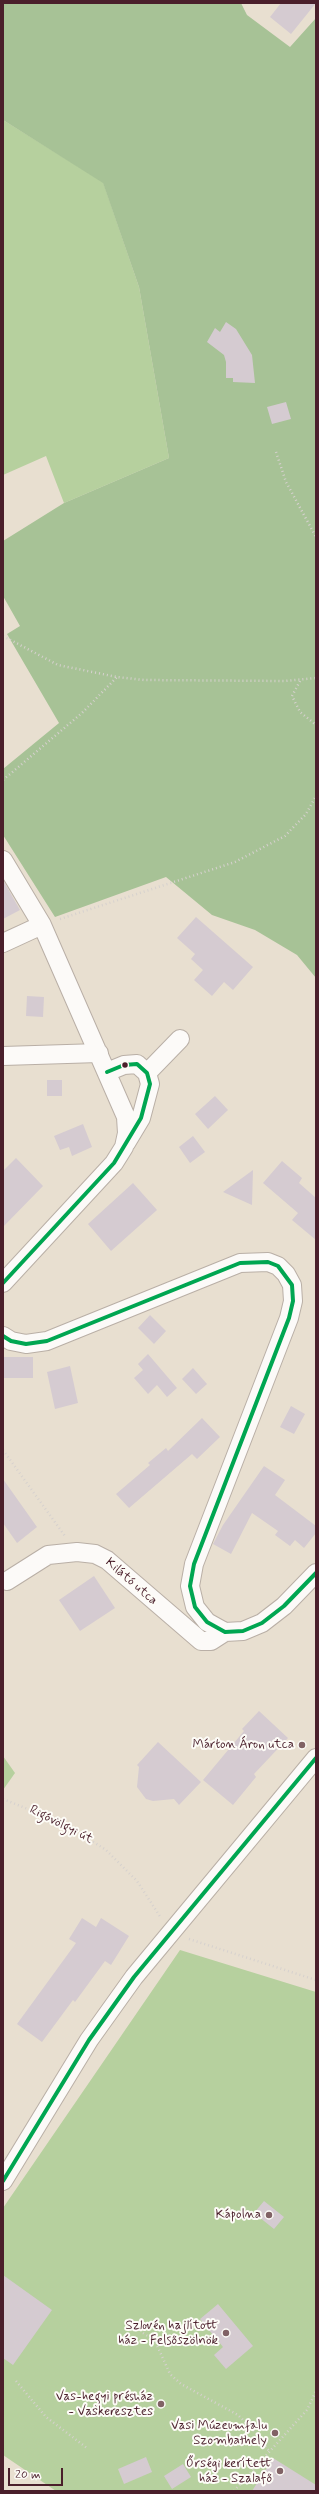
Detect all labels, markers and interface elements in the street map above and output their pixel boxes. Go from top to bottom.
unlabelled marker [120,1060,130,1070]
street label: Kilátó utca [102,1555,160,1609]
place label: Márton Áron utca [192,1737,294,1753]
marker: Márton Áron utca [297,1740,307,1750]
street label: Rigóvölgyi út [27,1802,95,1848]
place label: Kápolna [216,2207,261,2223]
marker: Kápolna [264,2210,274,2220]
place label: Szlovén hajlított ház - Felsőszölnök [118,2318,218,2349]
marker: Szlovén hajlított ház - Felsőszölnök [221,2328,231,2338]
place label: Vas-hegyi présház - Vaskeresztes [56,2389,153,2420]
marker: Vas-hegyi présház - Vaskeresztes [156,2399,166,2409]
place label: Vasi Múzeumfalu Szombathely [171,2418,267,2449]
marker: Vasi Múzeumfalu Szombathely [270,2428,280,2438]
place label: Őrségi kerített ház - Szalafő [186,2456,272,2487]
scale bar [10,2460,65,2486]
marker: Őrségi kerített ház - Szalafő [275,2466,285,2476]
text: 20 m [15,2467,41,2483]

